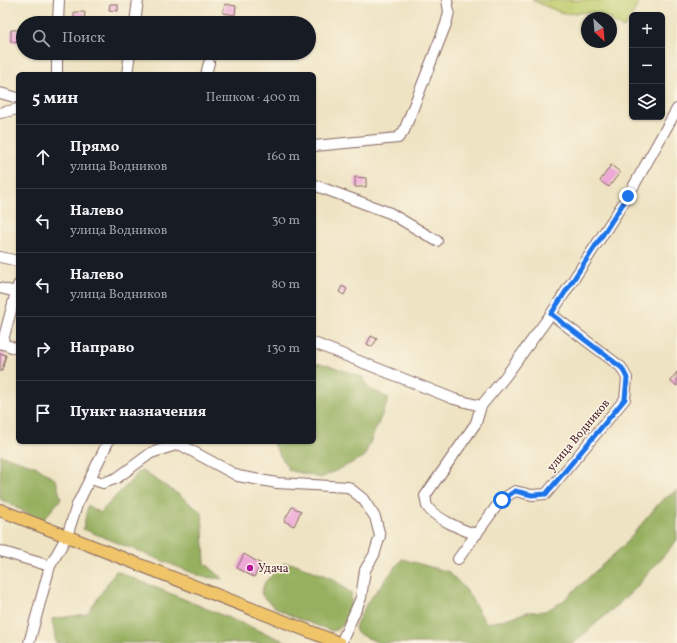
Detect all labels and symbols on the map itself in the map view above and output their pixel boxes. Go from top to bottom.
north arrow [581,12,617,48]
route end [619,187,637,205]
street label: улица Водников [544,396,614,475]
route start [493,491,511,509]
place label: Удача [258,561,289,577]
marker: Удача [245,563,255,573]

